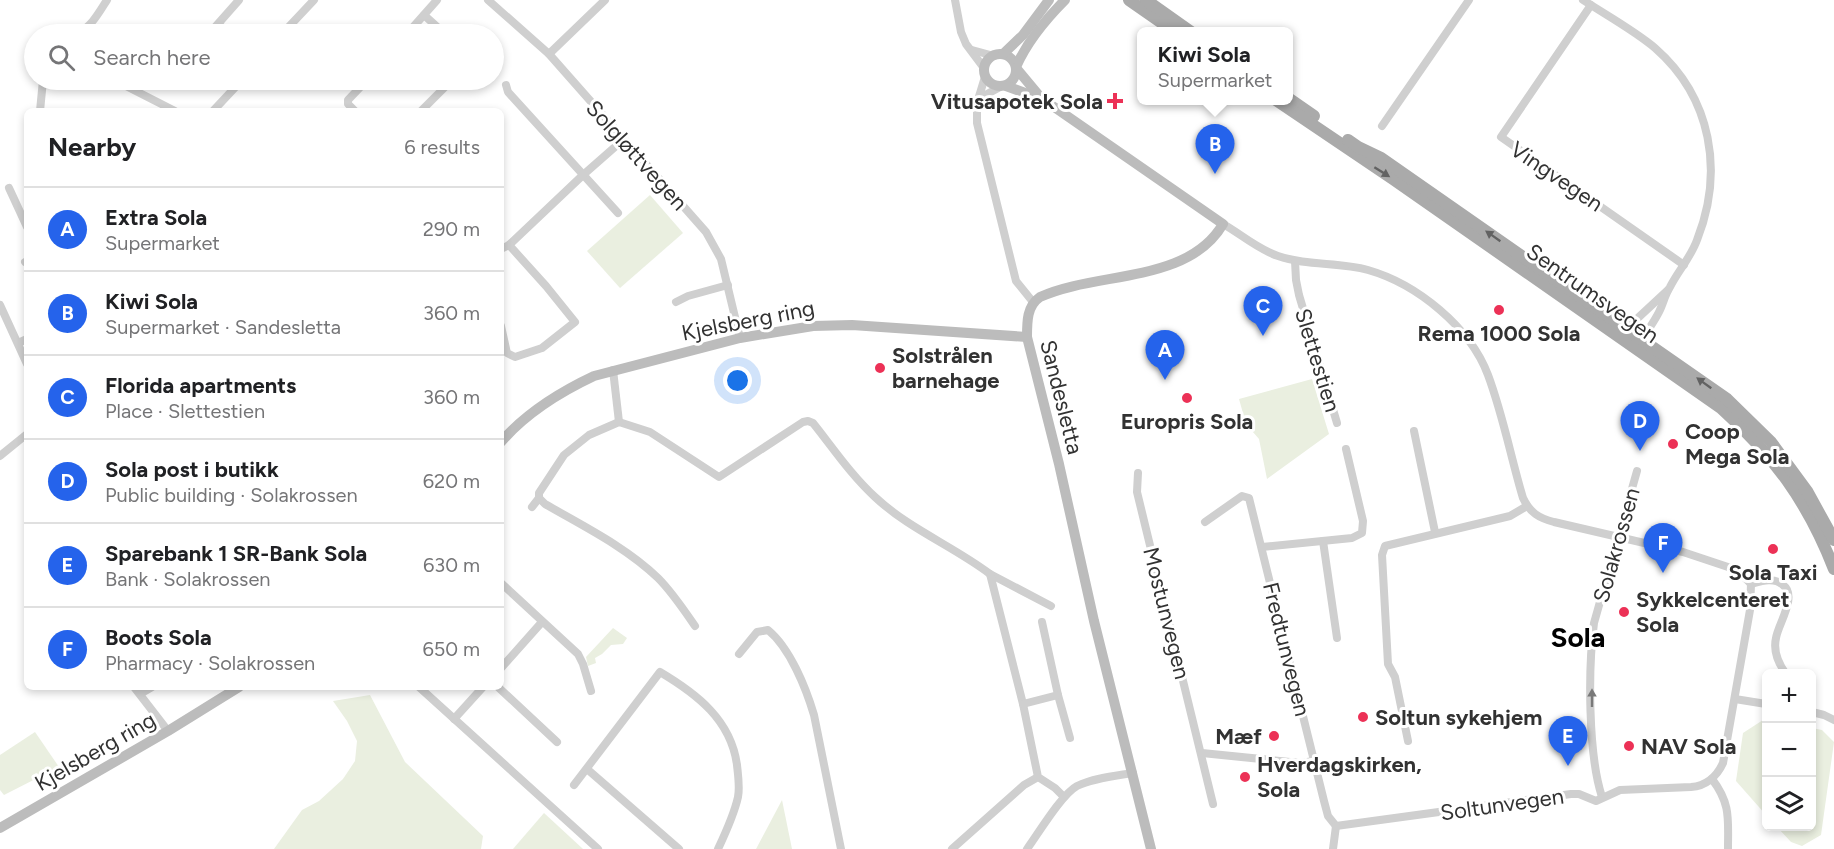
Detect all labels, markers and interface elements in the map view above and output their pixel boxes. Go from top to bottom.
search box [24,24,504,90]
popup [1137,27,1293,105]
icon: search [45,41,78,74]
text: Kiwi Sola [1158,41,1251,68]
text: Search here [93,44,211,71]
text: Supermarket [1158,68,1272,92]
place label: Vitusapotek Sola [931,88,1103,115]
marker: Vitusapotek Sola [1108,94,1122,108]
street label: Solgløttvegen [580,95,693,216]
pin: B [1196,124,1234,174]
text: Nearby [48,131,136,163]
text: 6 results [404,135,480,159]
street label: Vingvegen [1505,136,1608,217]
one-way arrow [1374,166,1390,177]
text: Extra Sola [105,204,207,231]
text: A [60,217,75,241]
text: 290 m [423,217,480,241]
one-way arrow [1485,230,1501,242]
text: Supermarket [105,231,220,255]
street label: Sentrumsvegen [1521,238,1664,349]
pin: C [1244,286,1282,336]
text: Kiwi Sola [105,288,198,315]
street label: Kjelsberg ring [679,294,817,347]
text: B [61,301,74,325]
text: 360 m [423,301,480,325]
marker: Rema 1000 Sola [1492,303,1506,317]
street label: Slettestien [1289,305,1346,415]
text: Supermarket · Sandesletta [105,315,341,339]
place label: Rema 1000 Sola [1417,320,1581,347]
pin: A [1146,330,1184,380]
street label: Sandesletta [1034,337,1089,457]
place label: Solstrålen barnehage [892,342,1000,394]
marker: Solstrålen barnehage [873,361,887,375]
your location [723,366,752,395]
text: Florida apartments [105,372,296,399]
one-way arrow [1697,377,1713,389]
text: C [60,385,75,409]
text: 360 m [423,385,480,409]
marker: Europris Sola [1180,391,1194,405]
text: Place · Slettestien [105,399,265,423]
pin: D [1620,402,1660,451]
place label: Europris Sola [1121,408,1253,435]
place label: Coop Mega Sola [1685,418,1790,470]
marker: Coop Mega Sola [1666,437,1680,451]
text: Sola post i butikk [105,456,279,483]
text: D [61,469,75,493]
text: 620 m [423,469,480,493]
text: Public building · Solakrossen [105,483,358,507]
street label: Solakrossen [1587,485,1646,606]
pin: F [1644,524,1682,573]
text: Sparebank 1 SR-Bank Sola [105,540,367,567]
marker: Sola Taxi [1766,542,1780,556]
street label: Mostunvegen [1137,544,1196,682]
text: E [62,553,73,577]
text: 630 m [423,553,480,577]
place label: Sola Taxi [1728,559,1818,586]
text: Bank · Solakrossen [105,567,271,591]
street label: Fredtunvegen [1257,579,1316,719]
place label: Sykkelcenteret Sola [1636,586,1790,638]
marker: Sykkelcenteret Sola [1617,605,1631,619]
district label: Sola [1550,620,1606,654]
text: Boots Sola [105,624,212,651]
text: F [62,637,73,661]
text: 650 m [422,637,480,661]
text: Pharmacy · Solakrossen [105,651,315,675]
map controls [1762,669,1816,831]
button: + [1762,669,1816,723]
one-way arrow [1587,688,1597,707]
place label: Soltun sykehjem [1375,704,1542,731]
street label: Kjelsberg ring [30,706,160,797]
marker: Soltun sykehjem [1356,710,1370,724]
pin: E [1548,716,1588,766]
place label: Mæf [1215,723,1262,750]
button: − [1762,723,1816,777]
marker: Mæf [1267,729,1281,743]
place label: NAV Sola [1641,733,1736,760]
marker: NAV Sola [1622,739,1636,753]
place label: Hverdagskirken, Sola [1257,751,1422,803]
marker: Hverdagskirken, Sola [1238,770,1252,784]
button: layers [1762,777,1816,831]
street label: Soltunvegen [1439,782,1565,827]

